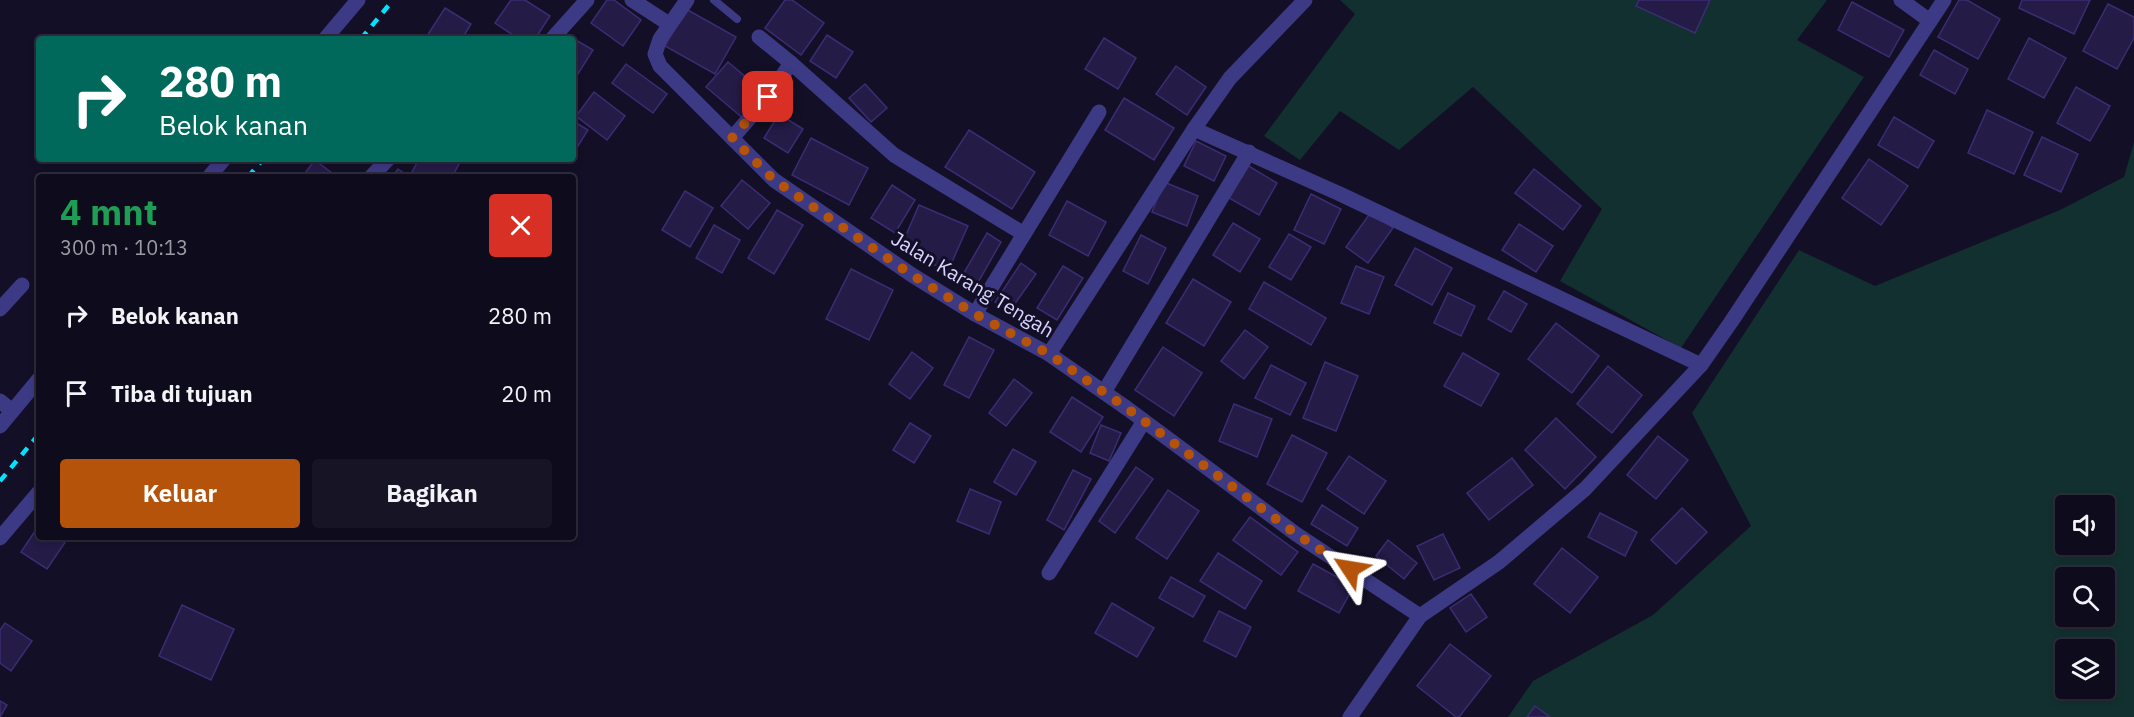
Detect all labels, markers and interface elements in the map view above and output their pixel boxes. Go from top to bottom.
text: 280 m [159,54,282,109]
icon: right [60,60,138,138]
pin [742,71,793,122]
icon: arrive [751,80,784,113]
text: Belok kanan [159,107,308,142]
text: 4 mnt [60,188,158,235]
button: close [489,194,552,257]
street label: Jalan Karang Tengah [886,225,1060,343]
text: 300 m · 10:13 [60,234,188,261]
icon: right [60,299,93,332]
text: Belok kanan [111,301,239,330]
text: 280 m [488,301,552,330]
icon: arrive [60,377,93,410]
text: Tiba di tujuan [111,379,253,408]
text: 20 m [501,379,552,408]
button: Keluar [60,459,300,528]
button: Bagikan [312,459,552,528]
map controls [2055,495,2115,699]
button: sound [2055,495,2115,555]
position arrow [1318,537,1382,601]
button: search [2055,567,2115,627]
button: layers [2055,639,2115,699]

